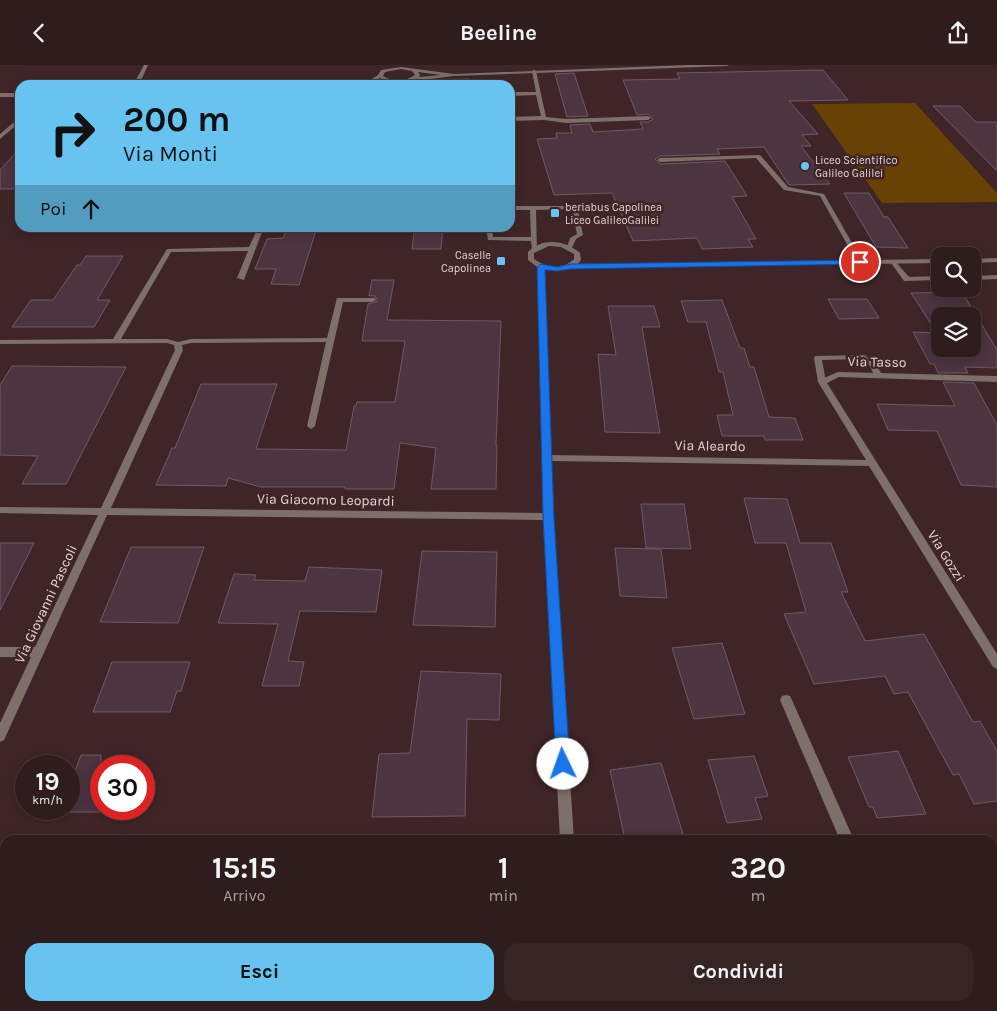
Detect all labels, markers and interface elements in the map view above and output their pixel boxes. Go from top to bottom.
icon: back [25,19,53,47]
icon: share [944,19,972,47]
text: Beeline [460,20,537,46]
text: 200 m [123,99,231,140]
icon: right [40,100,105,165]
text: Via Monti [123,141,218,167]
place label: Liceo Scientifico Galileo Galilei [815,154,897,180]
marker: Liceo Scientifico Galileo Galilei [799,160,811,172]
icon: ahead [77,195,105,223]
text: Poi [40,198,67,220]
place label: beriabus Capolinea Liceo GalileoGalilei [565,201,662,227]
marker: beriabus Capolinea Liceo GalileoGalilei [549,207,561,219]
pin [839,241,881,283]
map controls [931,247,981,357]
button: search [931,247,981,297]
icon: arrive [846,248,874,276]
place label: Caselle Capolinea [441,249,491,275]
marker: Caselle Capolinea [495,255,507,267]
button: layers [931,307,981,357]
street label: Via Tasso [847,353,907,371]
street label: Via Aleardo [674,437,746,455]
street label: Via Giacomo Leopardi [257,490,395,510]
street label: Via Gozzi [924,527,968,585]
street label: Via Giovanni Pascoli [11,542,81,666]
position arrow [536,737,588,789]
speed limit sign: 30 [90,755,155,820]
text: 19 [35,767,60,796]
text: km/h [32,793,63,807]
text: 15:15 [212,850,277,886]
text: 1 [498,850,509,886]
text: 320 [730,850,786,886]
text: Arrivo [223,886,265,905]
text: min [489,886,518,905]
text: m [751,886,765,905]
button: Esci [25,943,494,1001]
button: Condividi [504,943,973,1001]

